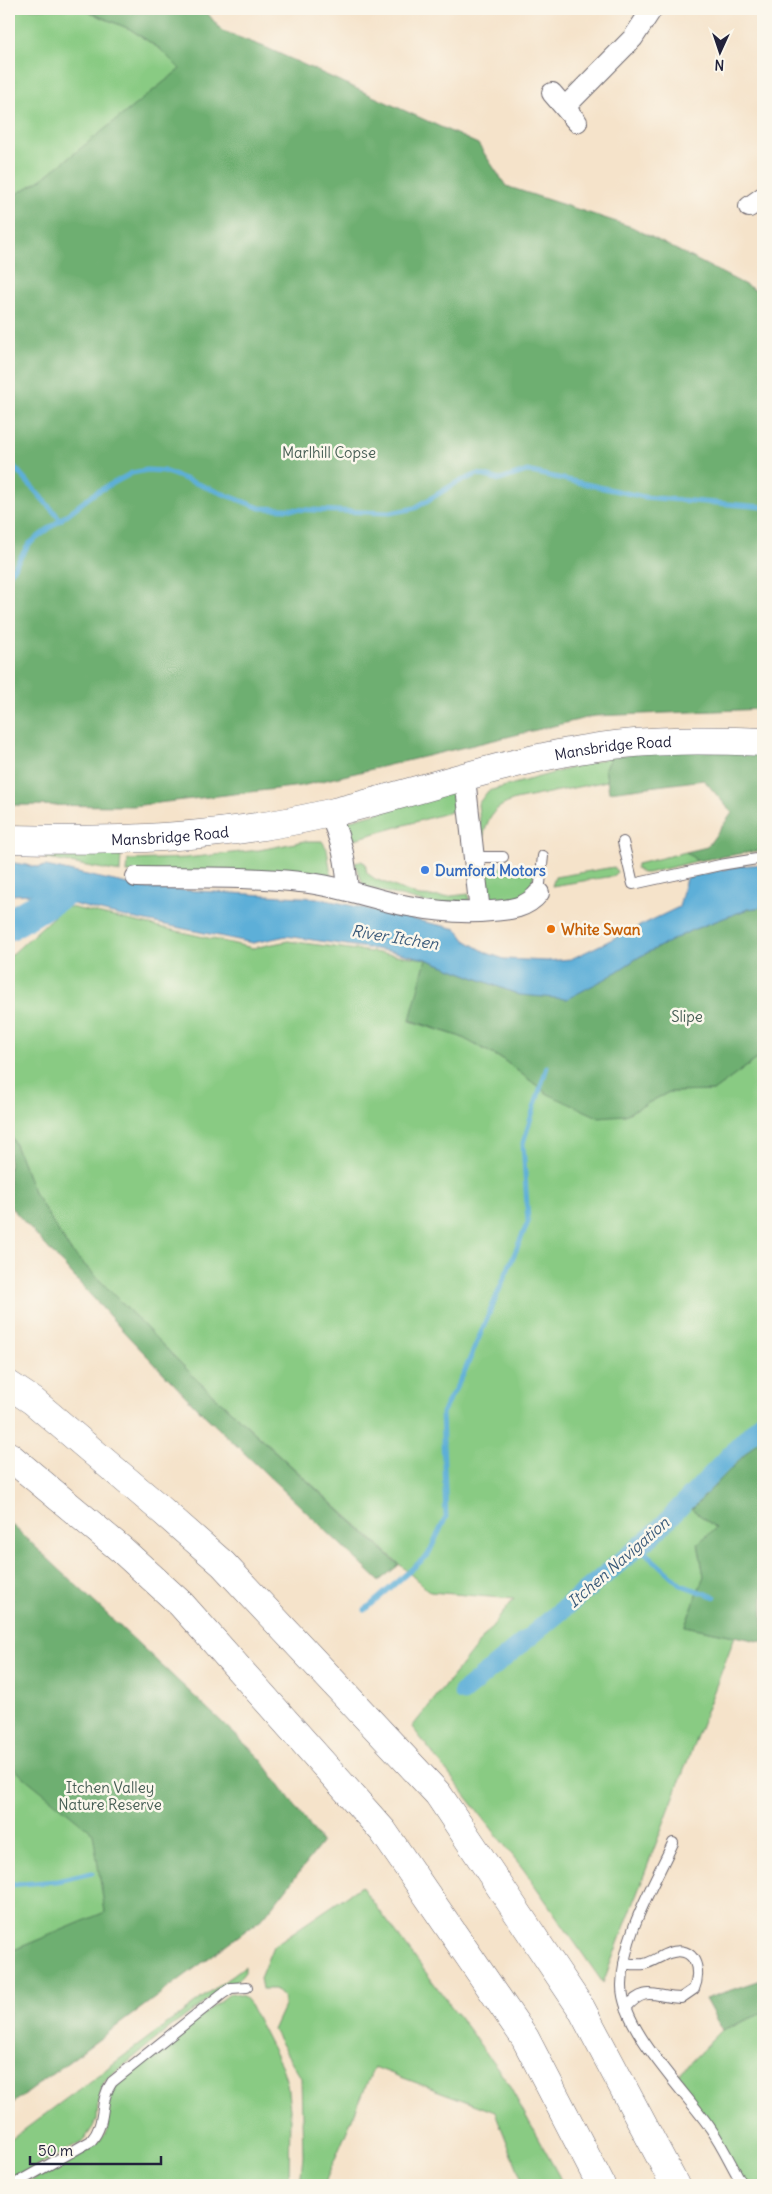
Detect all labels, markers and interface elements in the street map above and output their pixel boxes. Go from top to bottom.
north arrow [694,28,744,78]
text: N [714,56,725,74]
park label: Marlhill Copse [282,443,376,462]
street label: Mansbridge Road [553,731,672,764]
street label: Mansbridge Road [111,821,230,849]
place label: Dumford Motors [435,861,546,880]
marker: Dumford Motors [419,864,431,876]
water label: River Itchen [350,920,441,954]
place label: White Swan [561,920,641,939]
marker: White Swan [545,923,557,935]
park label: Slipe [671,1007,703,1026]
water label: Itchen Navigation [563,1512,673,1611]
park label: Itchen Valley Nature Reserve [58,1778,162,1814]
scale bar [30,2134,161,2166]
text: 50 m [38,2141,73,2160]

